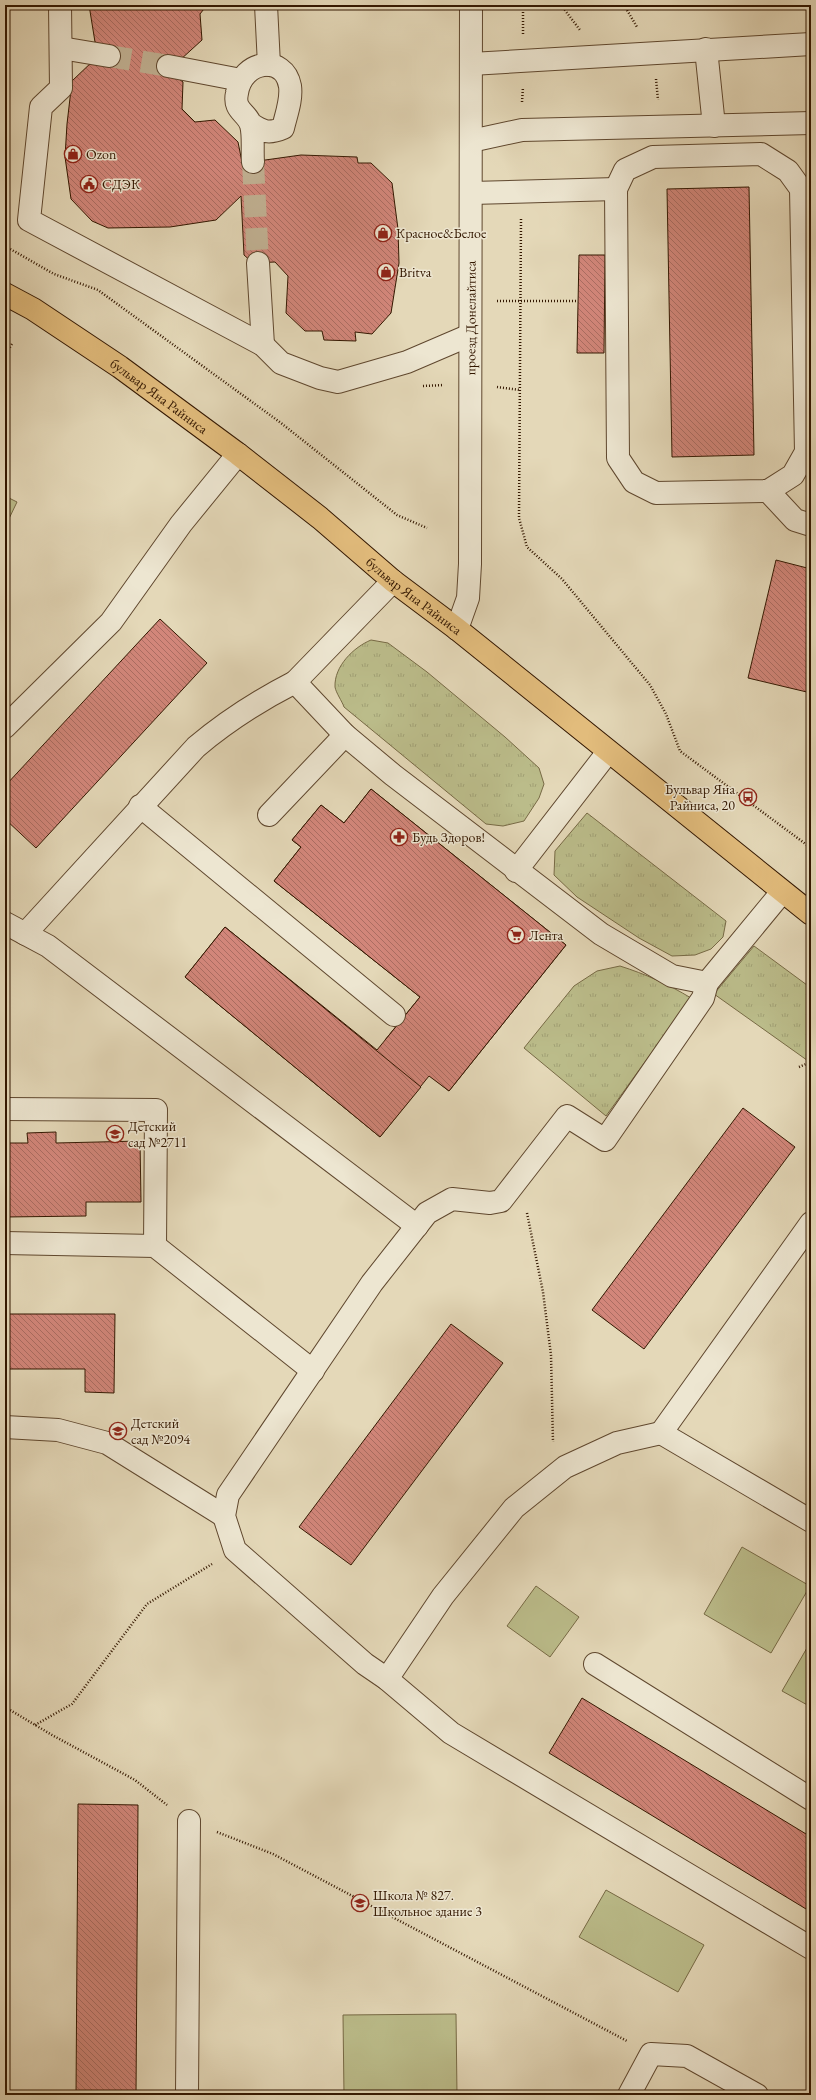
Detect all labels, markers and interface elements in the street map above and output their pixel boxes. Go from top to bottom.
shop icon: Ozon [63,144,83,164]
place label: Ozon [86,145,117,163]
public building icon: СДЭК [79,174,99,194]
place label: СДЭК [102,175,141,193]
shop icon: Красное&Белое [373,223,393,243]
place label: Красное&Белое [396,224,487,242]
street label: проезд Донелайтиса [461,260,480,375]
shop icon: Britva [376,262,396,282]
place label: Britva [399,263,432,281]
street label: бульвар Яна Райниса [107,354,212,438]
street label: бульвар Яна Райниса [362,553,466,639]
place label: Бульвар Яна Райниса, 20 [665,780,735,814]
bus stop icon: Бульвар Яна Райниса, 20 [738,787,758,807]
pharmacy icon: Будь Здоров! [389,827,409,847]
place label: Будь Здоров! [412,828,485,846]
supermarket icon: Лента [506,925,526,945]
place label: Лента [529,926,563,944]
place label: Детский сад №2711 [128,1117,187,1151]
school or university icon: Детский сад №2711 [105,1124,125,1144]
place label: Детский сад №2094 [131,1414,191,1448]
school or university icon: Детский сад №2094 [108,1421,128,1441]
place label: Школа № 827. Школьное здание 3 [373,1886,482,1920]
school or university icon: Школа № 827. Школьное здание 3 [350,1893,370,1913]

